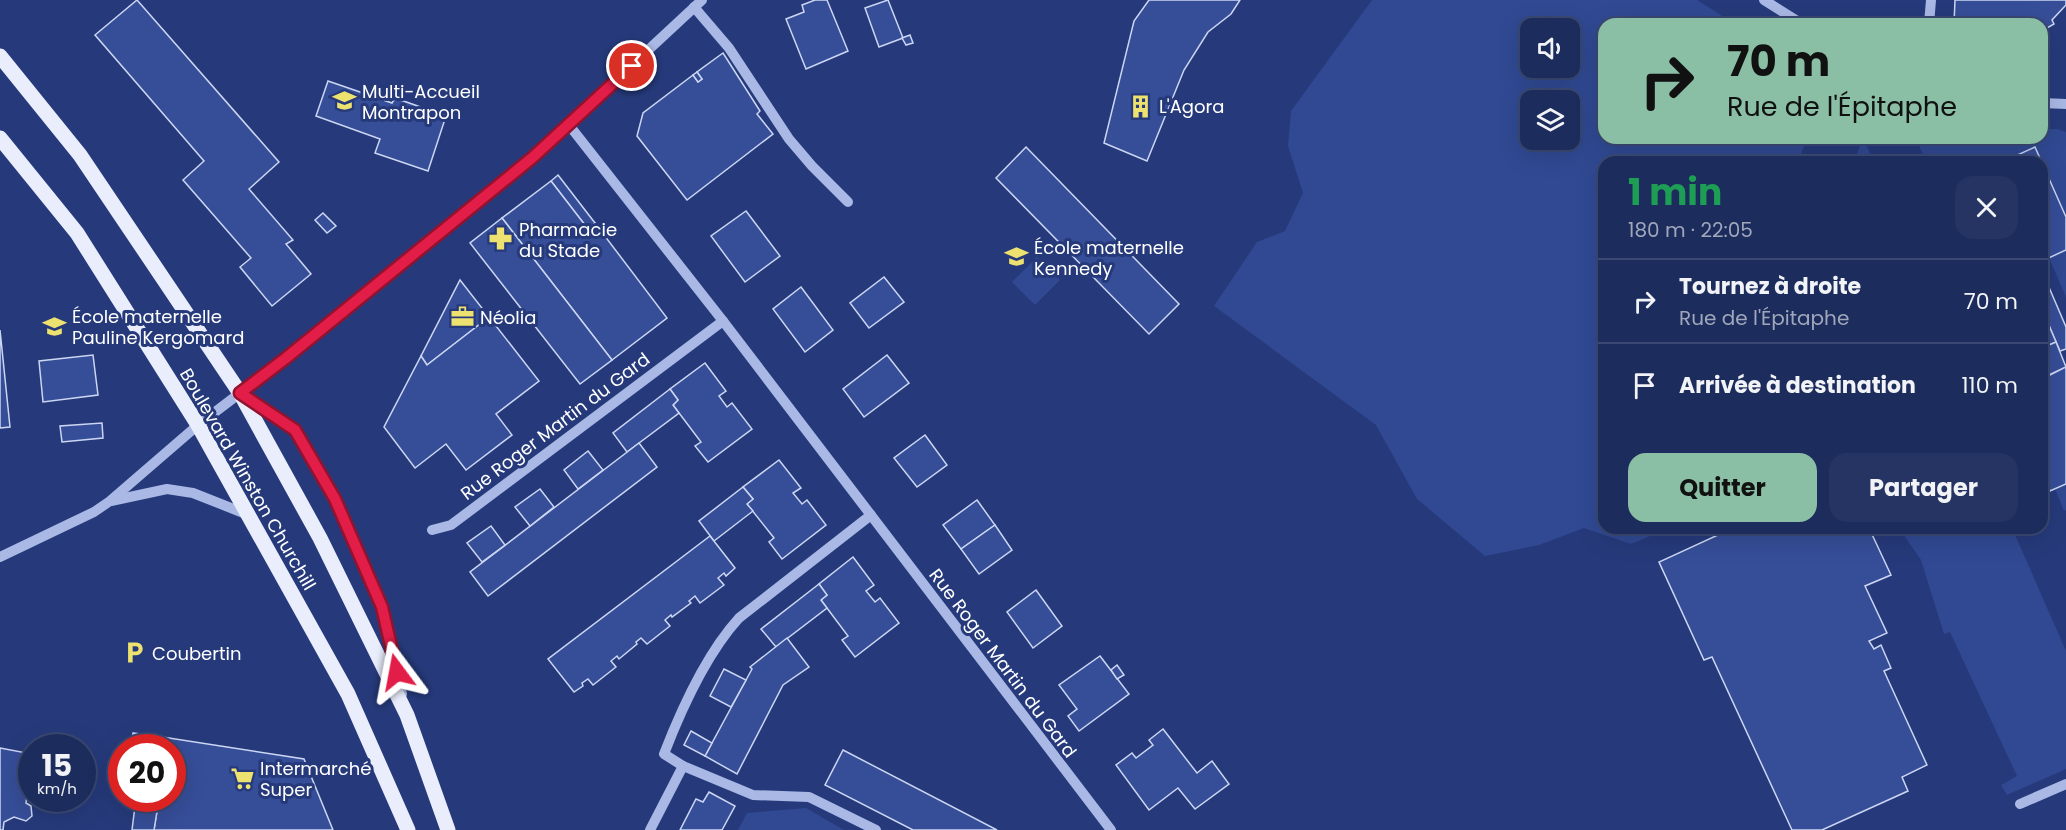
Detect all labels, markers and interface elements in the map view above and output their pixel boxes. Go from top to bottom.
map controls [1520,18,1580,150]
button: sound [1520,18,1580,78]
text: 70 m [1727,32,1830,91]
pin [606,40,657,91]
icon: right [1628,42,1706,120]
icon: arrive [615,49,648,82]
place label: Multi-Accueil Montrapon [362,79,480,125]
school or university icon: Multi-Accueil Montrapon [331,88,357,114]
text: Rue de l'Épitaphe [1727,88,1957,125]
button: layers [1520,90,1580,150]
building icon: L'Agora [1128,93,1154,119]
place label: L'Agora [1159,94,1224,119]
text: 1 min [1628,167,1722,218]
button: close [1955,176,2018,239]
text: 180 m · 22:05 [1628,216,1753,244]
place label: Pharmacie du Stade [519,217,617,263]
pharmacy icon: Pharmacie du Stade [488,226,514,252]
place label: École maternelle Kennedy [1034,235,1184,281]
school or university icon: École maternelle Kennedy [1003,244,1029,270]
text: Tournez à droite [1679,271,1861,302]
icon: right [1628,285,1661,318]
text: 70 m [1964,286,2018,317]
place label: École maternelle Pauline Kergomard [72,304,244,350]
office icon: Néolia [449,304,475,330]
text: Rue de l'Épitaphe [1679,304,1849,332]
place label: Néolia [480,305,536,330]
school or university icon: École maternelle Pauline Kergomard [41,313,67,339]
street label: Rue Roger Martin du Gard [455,347,655,505]
street label: Boulevard Winston Churchill [174,363,322,595]
icon: arrive [1628,369,1661,402]
text: Arrivée à destination [1679,370,1916,401]
text: 110 m [1962,370,2018,401]
button: Quitter [1628,453,1817,522]
button: Partager [1829,453,2018,522]
street label: Rue Roger Martin du Gard [924,563,1082,763]
parking icon: Coubertin [121,640,147,666]
position arrow [365,640,429,704]
place label: Coubertin [152,641,241,666]
speed limit sign: 20 [108,734,186,812]
text: 15 [42,744,72,787]
place label: Intermarché Super [260,756,371,802]
supermarket icon: Intermarché Super [229,765,255,791]
text: km/h [37,778,77,799]

